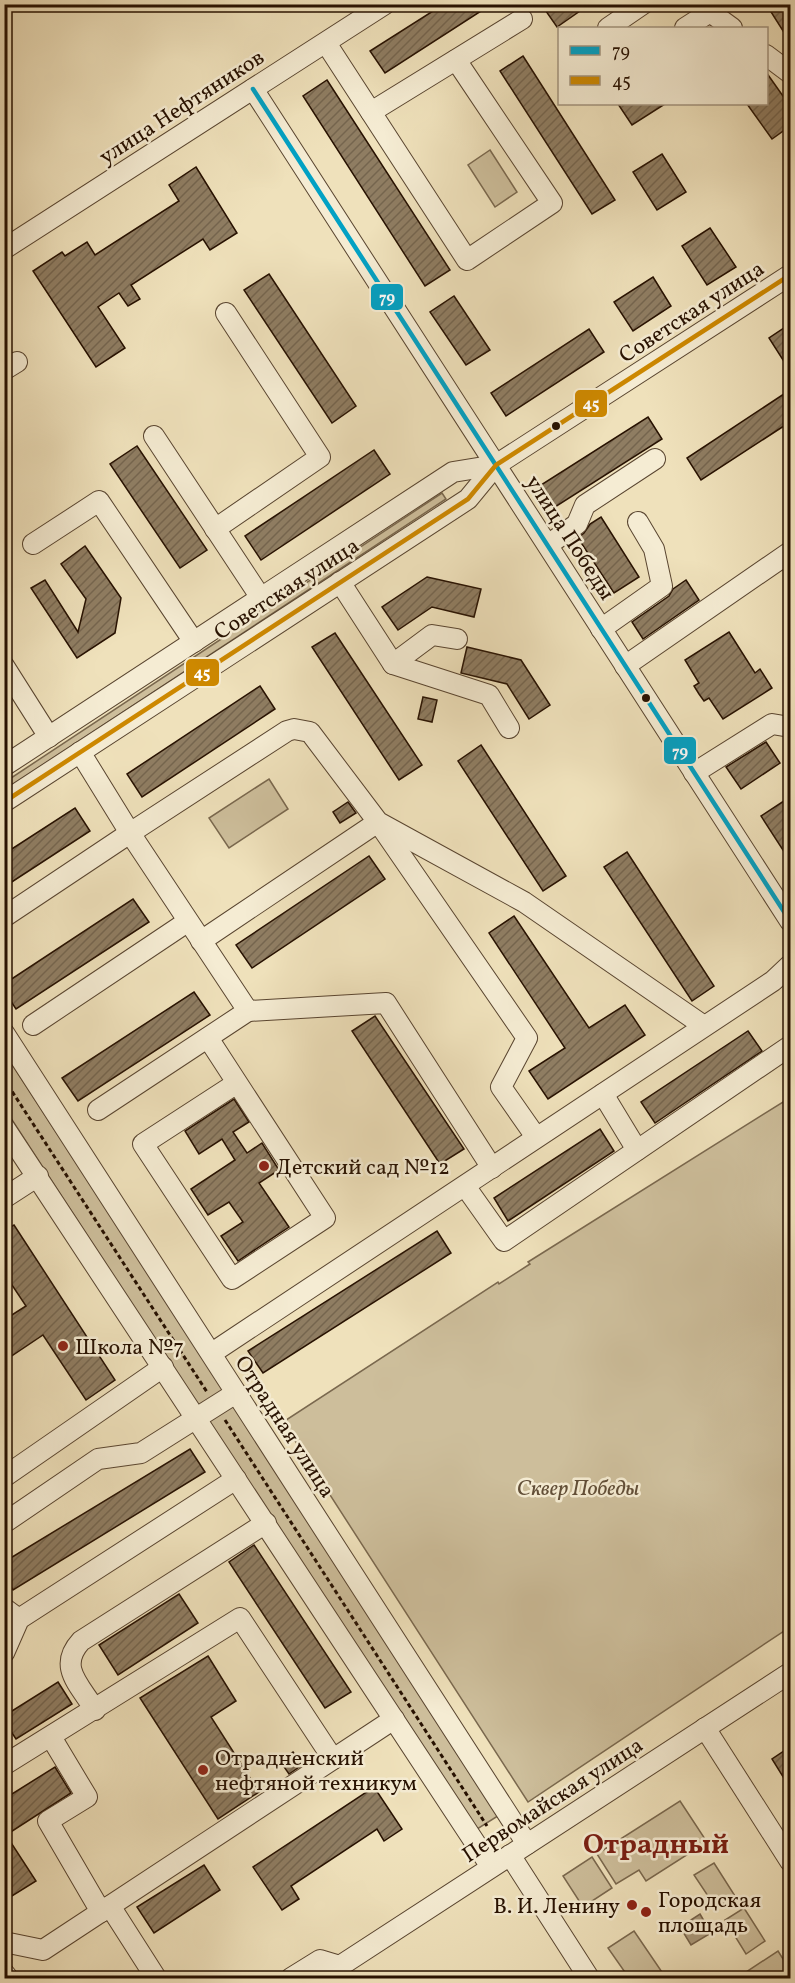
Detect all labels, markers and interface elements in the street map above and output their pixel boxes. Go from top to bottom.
legend [558,27,768,105]
text: 79 [612,40,630,65]
street label: улица Нефтяников [94,43,271,173]
text: 45 [612,70,631,95]
street label: Советская улица [614,254,771,372]
line badge: 79 [370,283,404,311]
text: 79 [379,288,395,310]
line badge: 45 [574,389,608,418]
text: 45 [582,394,600,416]
unlabelled marker [550,420,562,432]
street label: улица Победы [517,470,621,607]
street label: Советская улица [209,531,366,649]
line badge: 45 [185,658,220,687]
text: 45 [193,663,211,685]
unlabelled marker [640,692,652,704]
line badge: 79 [663,736,697,765]
text: 79 [672,742,688,764]
place label: Детский сад №12 [276,1153,450,1184]
marker: Детский сад №12 [257,1159,271,1173]
place label: Школа №7 [75,1333,184,1364]
marker: Школа №7 [56,1339,70,1353]
street label: Отрадная улица [226,1350,342,1505]
park label: Сквер Победы [517,1474,639,1505]
street label: Первомайская улица [457,1731,650,1871]
place label: Отрадненский нефтяной техникум [215,1744,417,1800]
marker: Отрадненский нефтяной техникум [196,1763,210,1777]
district label: Отрадный [583,1826,729,1865]
place label: Городская площадь [658,1886,761,1942]
place label: В. И. Ленину [493,1892,620,1923]
marker: В. И. Ленину [625,1898,639,1912]
marker: Городская площадь [639,1905,653,1919]

